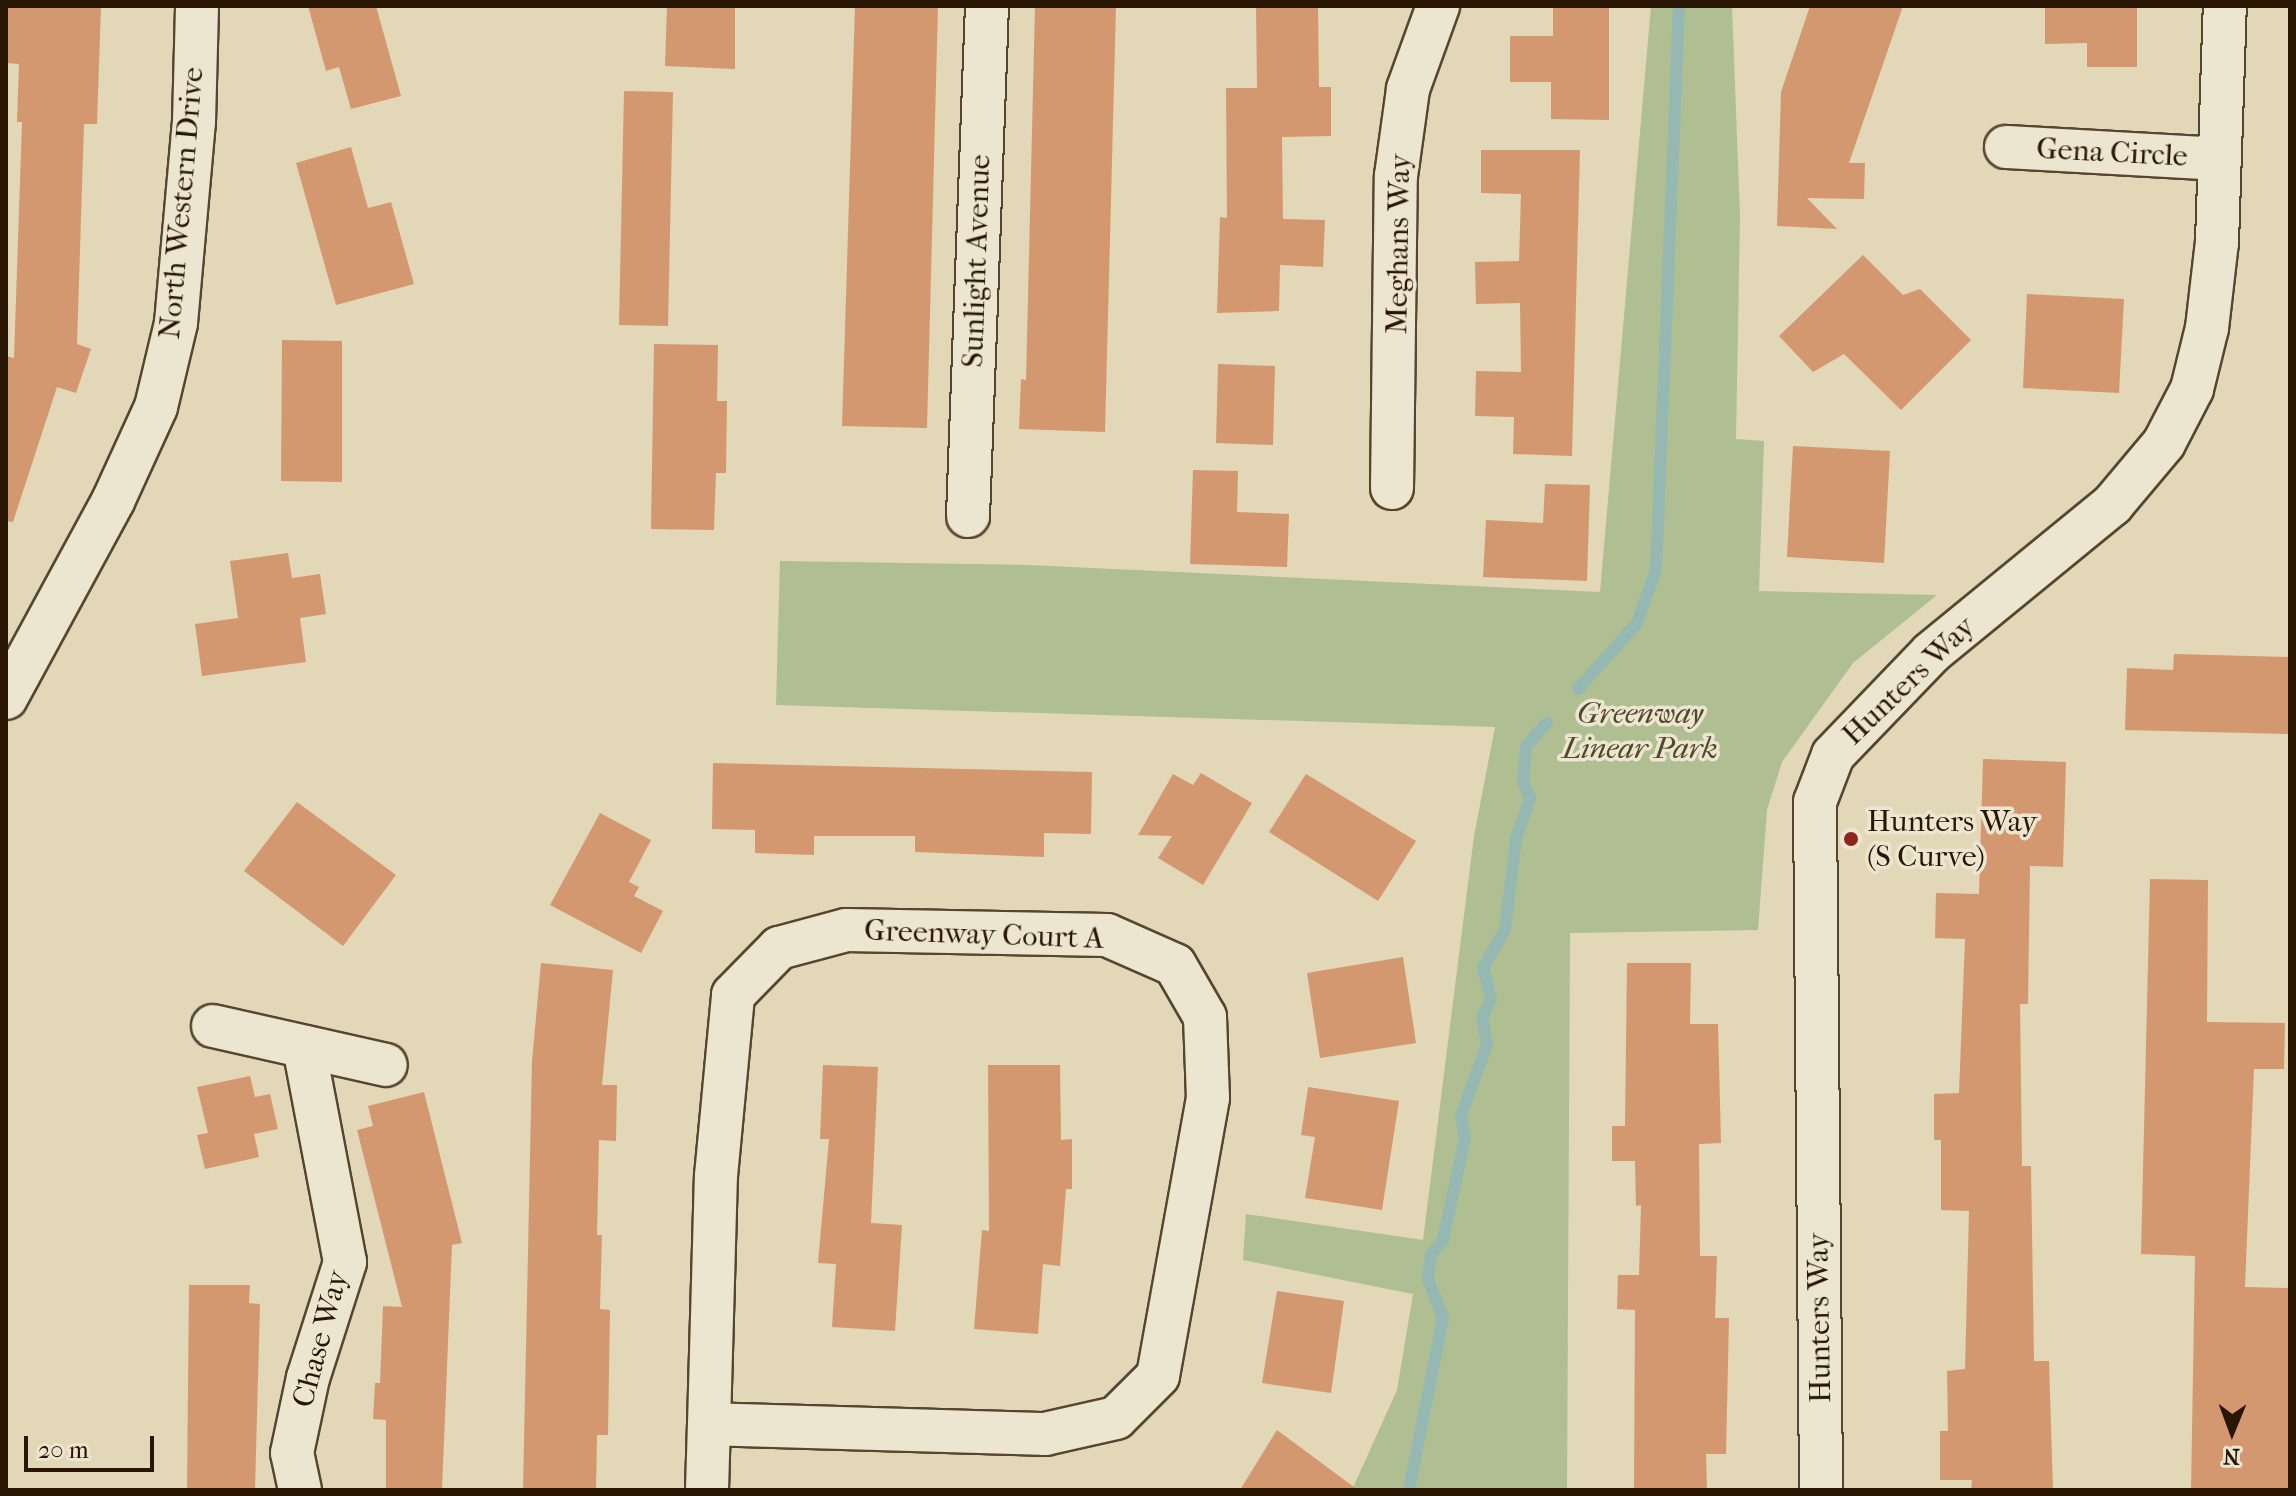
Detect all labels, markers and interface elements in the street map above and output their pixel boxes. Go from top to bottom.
street label: North Western Drive [152,65,212,341]
street label: Gena Circle [2035,131,2189,175]
street label: Sunlight Avenue [955,154,999,368]
street label: Meghans Way [1379,154,1419,334]
street label: Hunters Way [1835,609,1983,753]
park label: Greenway Linear Park [1562,696,1718,766]
place label: Hunters Way (S Curve) [1867,804,2037,874]
marker: Hunters Way (S Curve) [1842,830,1860,848]
street label: Greenway Court A [864,913,1104,957]
street label: Hunters Way [1801,1233,1839,1403]
street label: Chase Way [285,1267,357,1411]
north arrow [2192,1392,2272,1472]
scale bar [28,1420,158,1470]
text: 20 m [38,1436,89,1464]
text: N [2223,1443,2240,1469]

